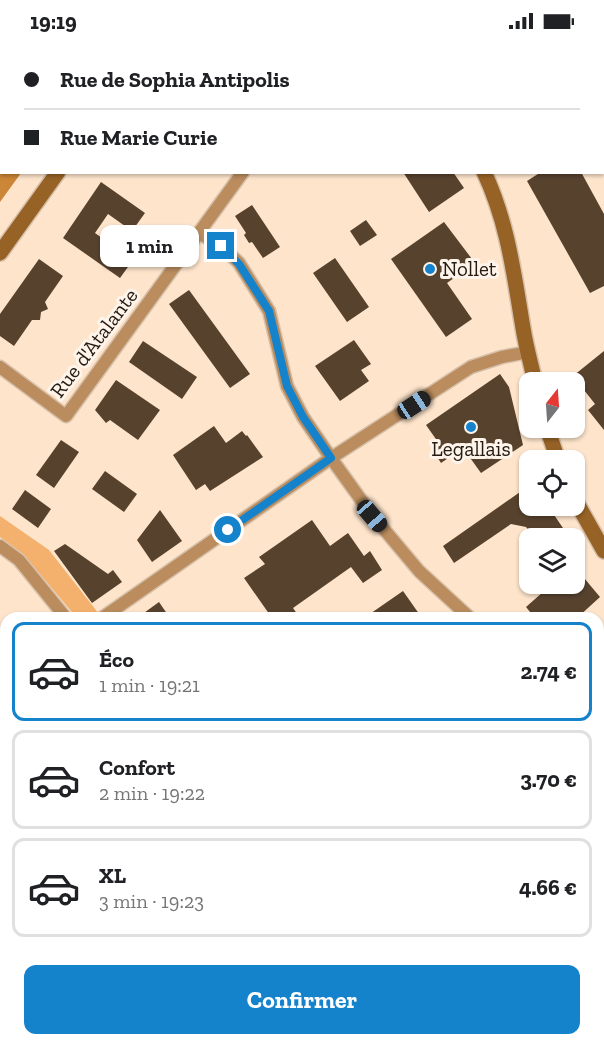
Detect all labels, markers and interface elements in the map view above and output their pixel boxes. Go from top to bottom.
text: 19:19 [30,8,77,35]
text: Rue de Sophia Antipolis [60,66,290,93]
text: Rue Marie Curie [60,124,217,151]
callout: 1 min [101,225,200,267]
route end [207,232,234,259]
text: 1 min [126,234,173,258]
place label: Nollet [442,256,497,281]
marker: Nollet [423,262,437,276]
street label: Rue d'Atalante [44,283,143,402]
north arrow [519,372,585,438]
map controls [519,372,585,594]
car [394,388,434,422]
marker: Legallais [464,420,478,434]
place label: Legallais [431,436,511,461]
button: locate [519,450,585,516]
car [353,497,391,535]
route start [214,516,241,543]
button: layers [519,528,585,594]
icon: car [27,645,81,699]
text: Éco [99,646,134,673]
text: 2.74 € [521,658,577,685]
text: 1 min · 19:21 [99,673,200,697]
icon: car [27,753,81,807]
text: Confort [99,754,175,781]
text: 3.70 € [520,766,577,793]
text: 2 min · 19:22 [99,781,205,805]
icon: car [27,861,81,915]
text: XL [99,862,126,889]
text: 4.66 € [519,874,577,901]
text: 3 min · 19:23 [99,889,204,913]
button: Confirmer [24,965,580,1034]

